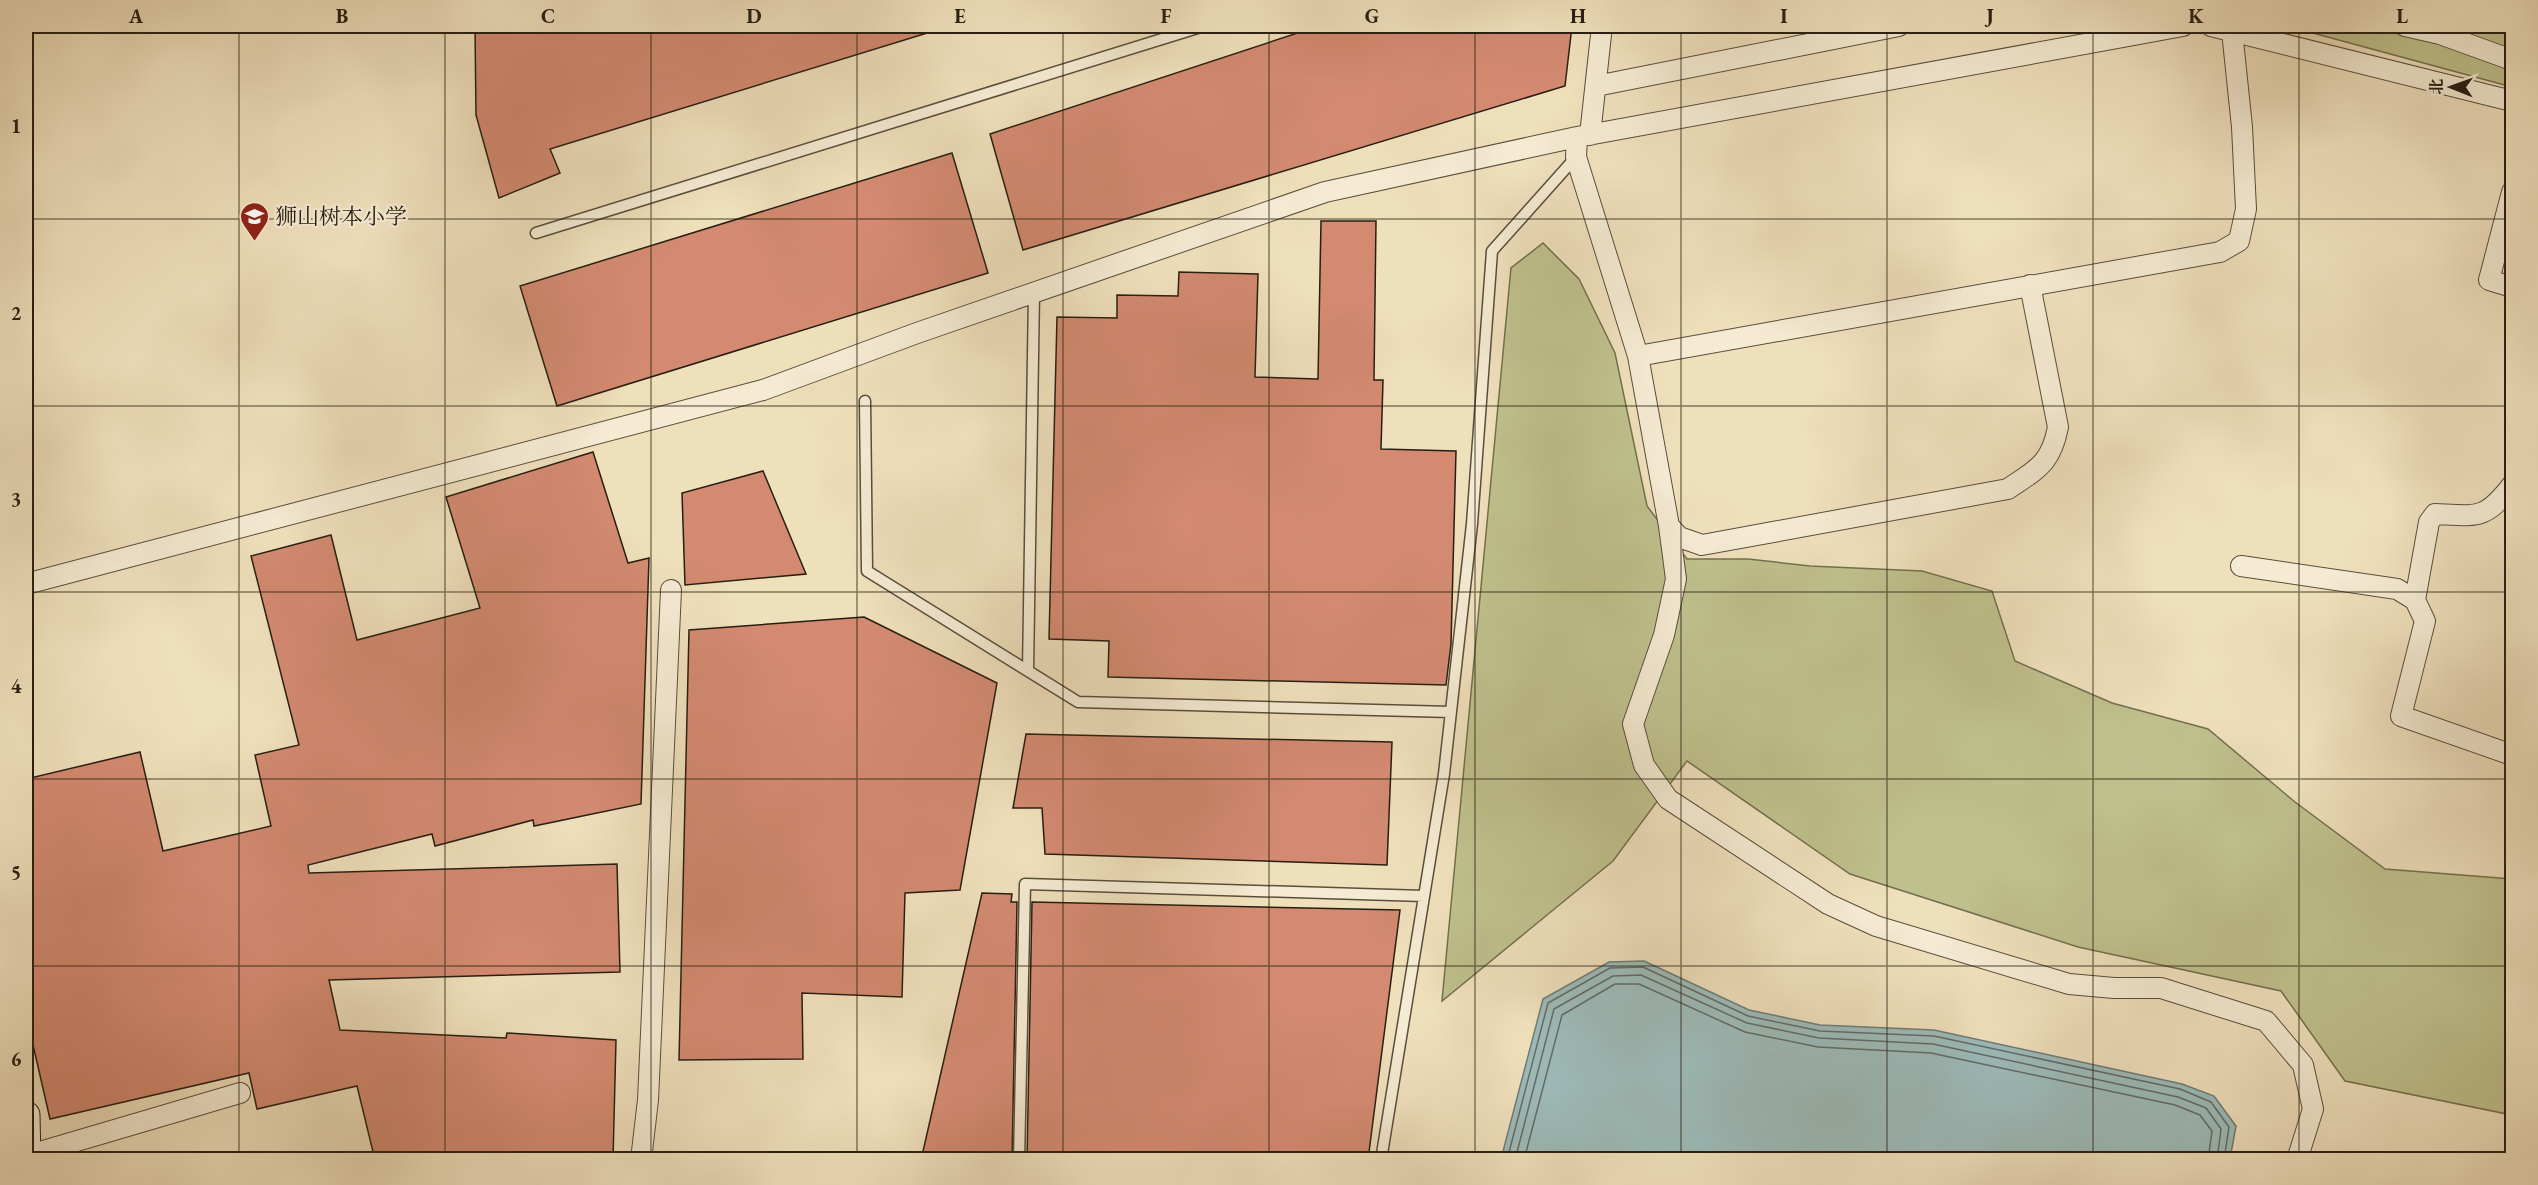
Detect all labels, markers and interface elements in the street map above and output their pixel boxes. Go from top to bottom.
text: A [128,3,144,29]
text: B [336,3,348,29]
text: C [541,3,555,29]
text: D [746,3,762,29]
text: E [954,3,966,29]
text: F [1161,3,1172,29]
text: G [1365,3,1379,29]
text: H [1570,3,1586,29]
text: I [1780,3,1788,29]
text: J [1984,3,1994,29]
text: K [2188,3,2204,29]
text: L [2396,3,2408,29]
north arrow [2421,57,2481,117]
text: 北 [2426,79,2447,95]
text: 1 [11,113,21,139]
school or university icon: 狮山树本小学 [238,200,270,242]
place label: 狮山树本小学 [275,202,407,231]
text: 2 [11,300,22,326]
text: 3 [11,486,21,512]
text: 4 [11,673,22,699]
text: 5 [11,859,21,885]
text: 6 [11,1046,22,1072]

